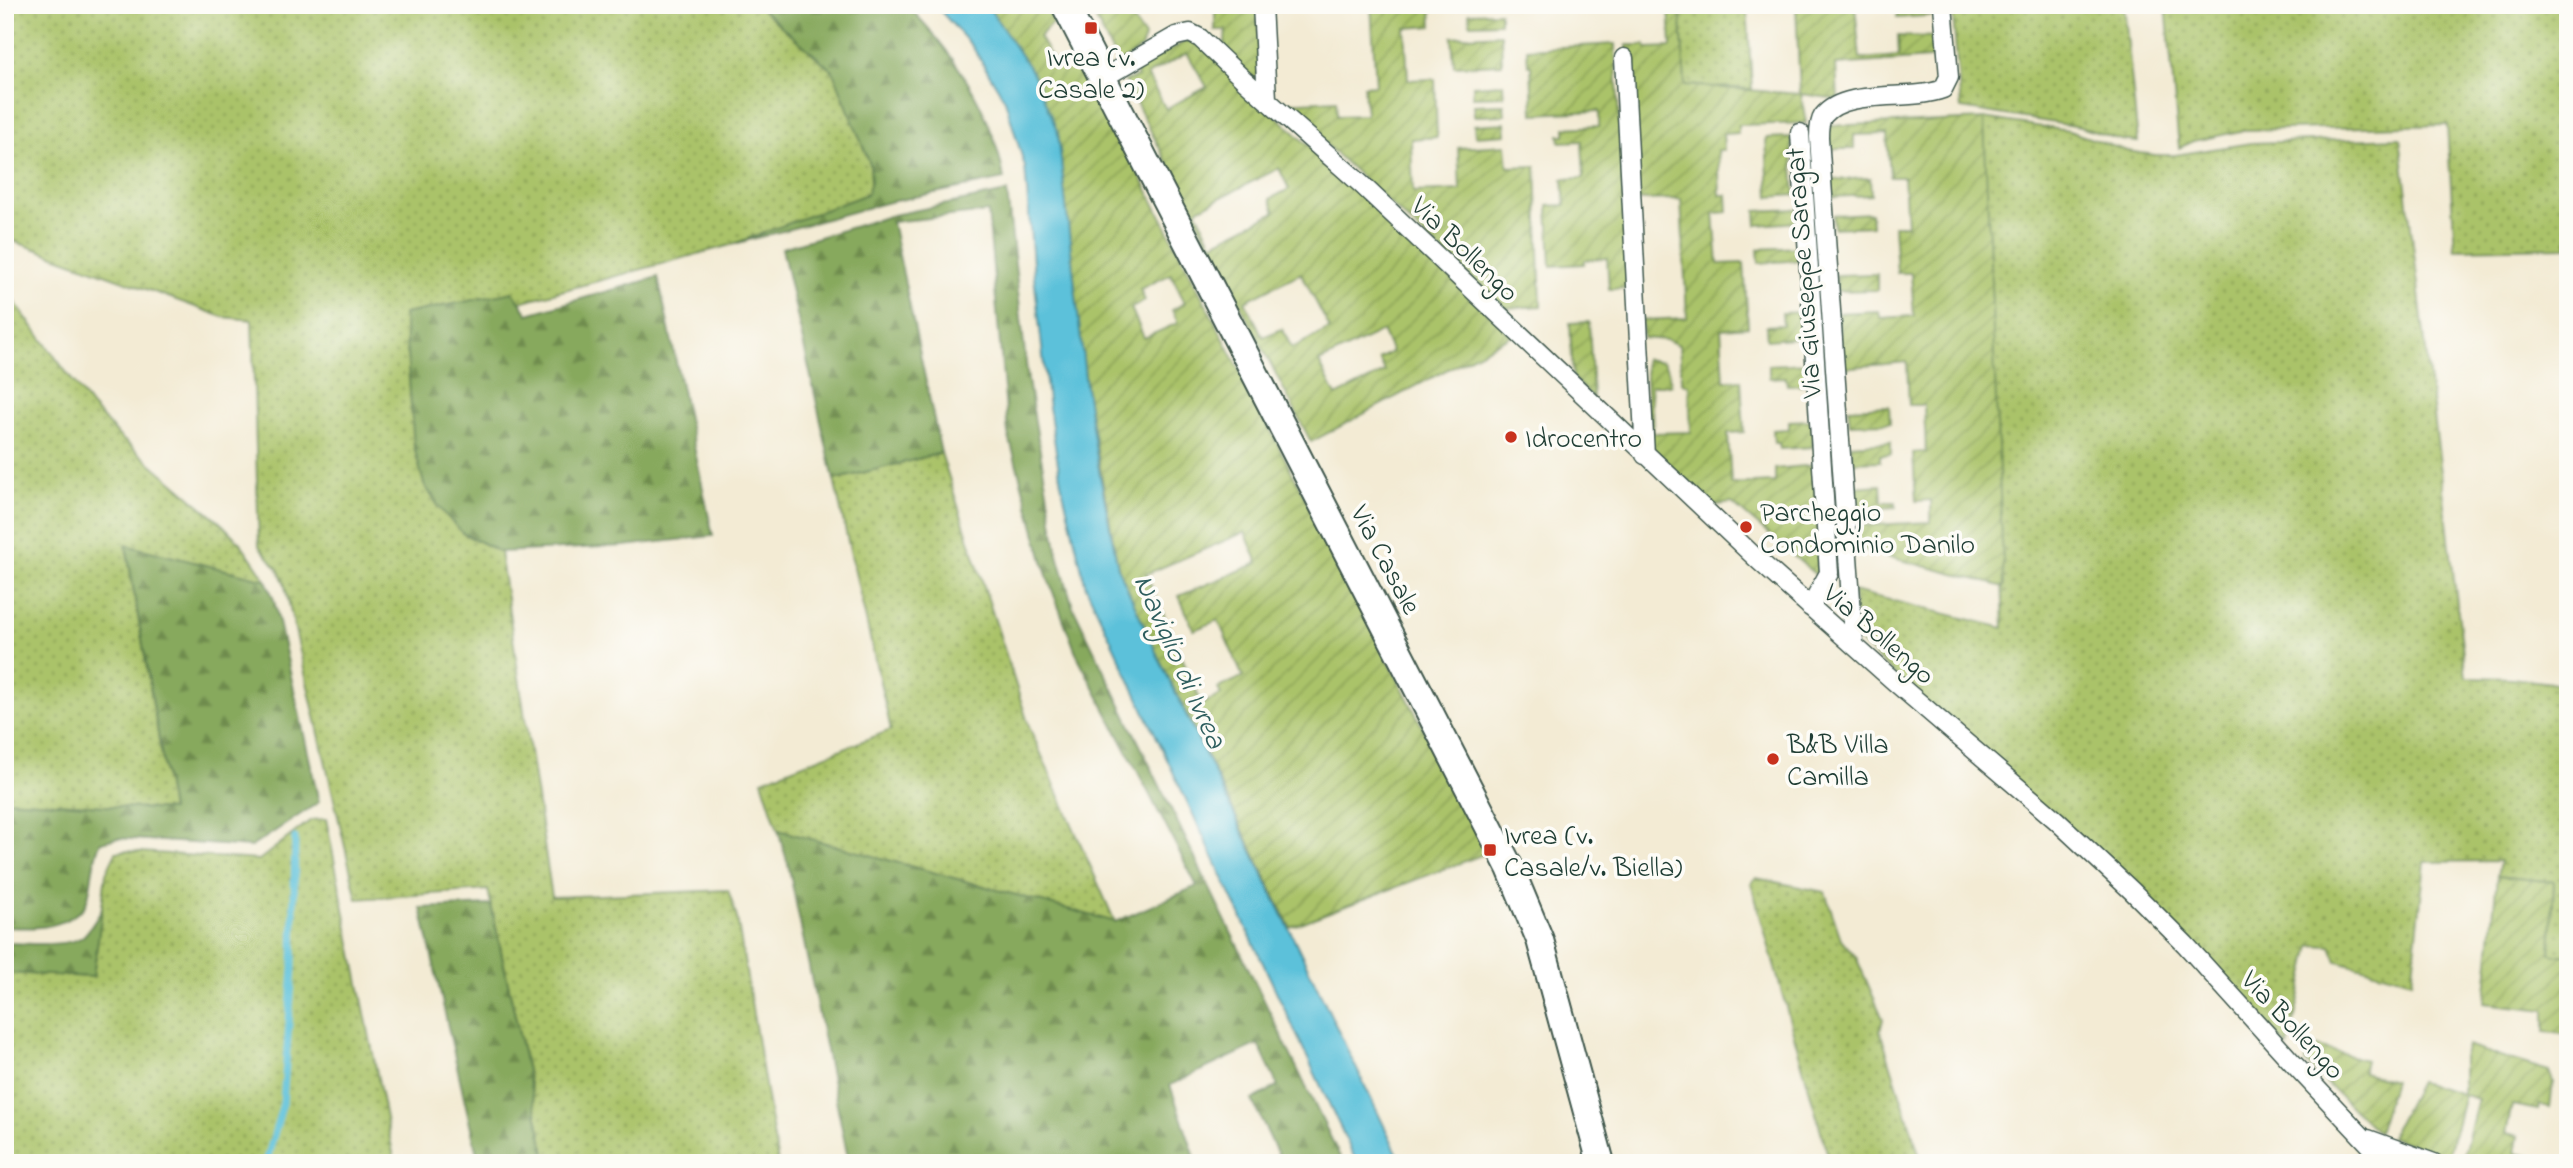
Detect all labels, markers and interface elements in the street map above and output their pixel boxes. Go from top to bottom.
marker: Ivrea (v. Casale 2) [1083,20,1099,36]
place label: Ivrea (v. Casale 2) [1038,39,1144,112]
street label: Via Giuseppe Saragat [1776,146,1835,400]
street label: Via Bollengo [1399,187,1527,313]
place label: Idrocentro [1525,420,1642,461]
marker: Idrocentro [1503,429,1519,445]
place label: Parcheggio Condominio Danilo [1760,494,1975,567]
street label: Via Casale [1337,498,1430,623]
marker: Parcheggio Condominio Danilo [1738,519,1754,535]
water label: Naviglio di Ivrea [1120,568,1237,757]
street label: Via Bollengo [1812,575,1943,696]
place label: B&B Villa Camilla [1786,726,1889,799]
marker: B&B Villa Camilla [1765,751,1781,767]
place label: Ivrea (v. Casale/v. Biella) [1504,817,1682,890]
marker: Ivrea (v. Casale/v. Biella) [1482,842,1498,858]
street label: Via Bollengo [2229,962,2353,1091]

